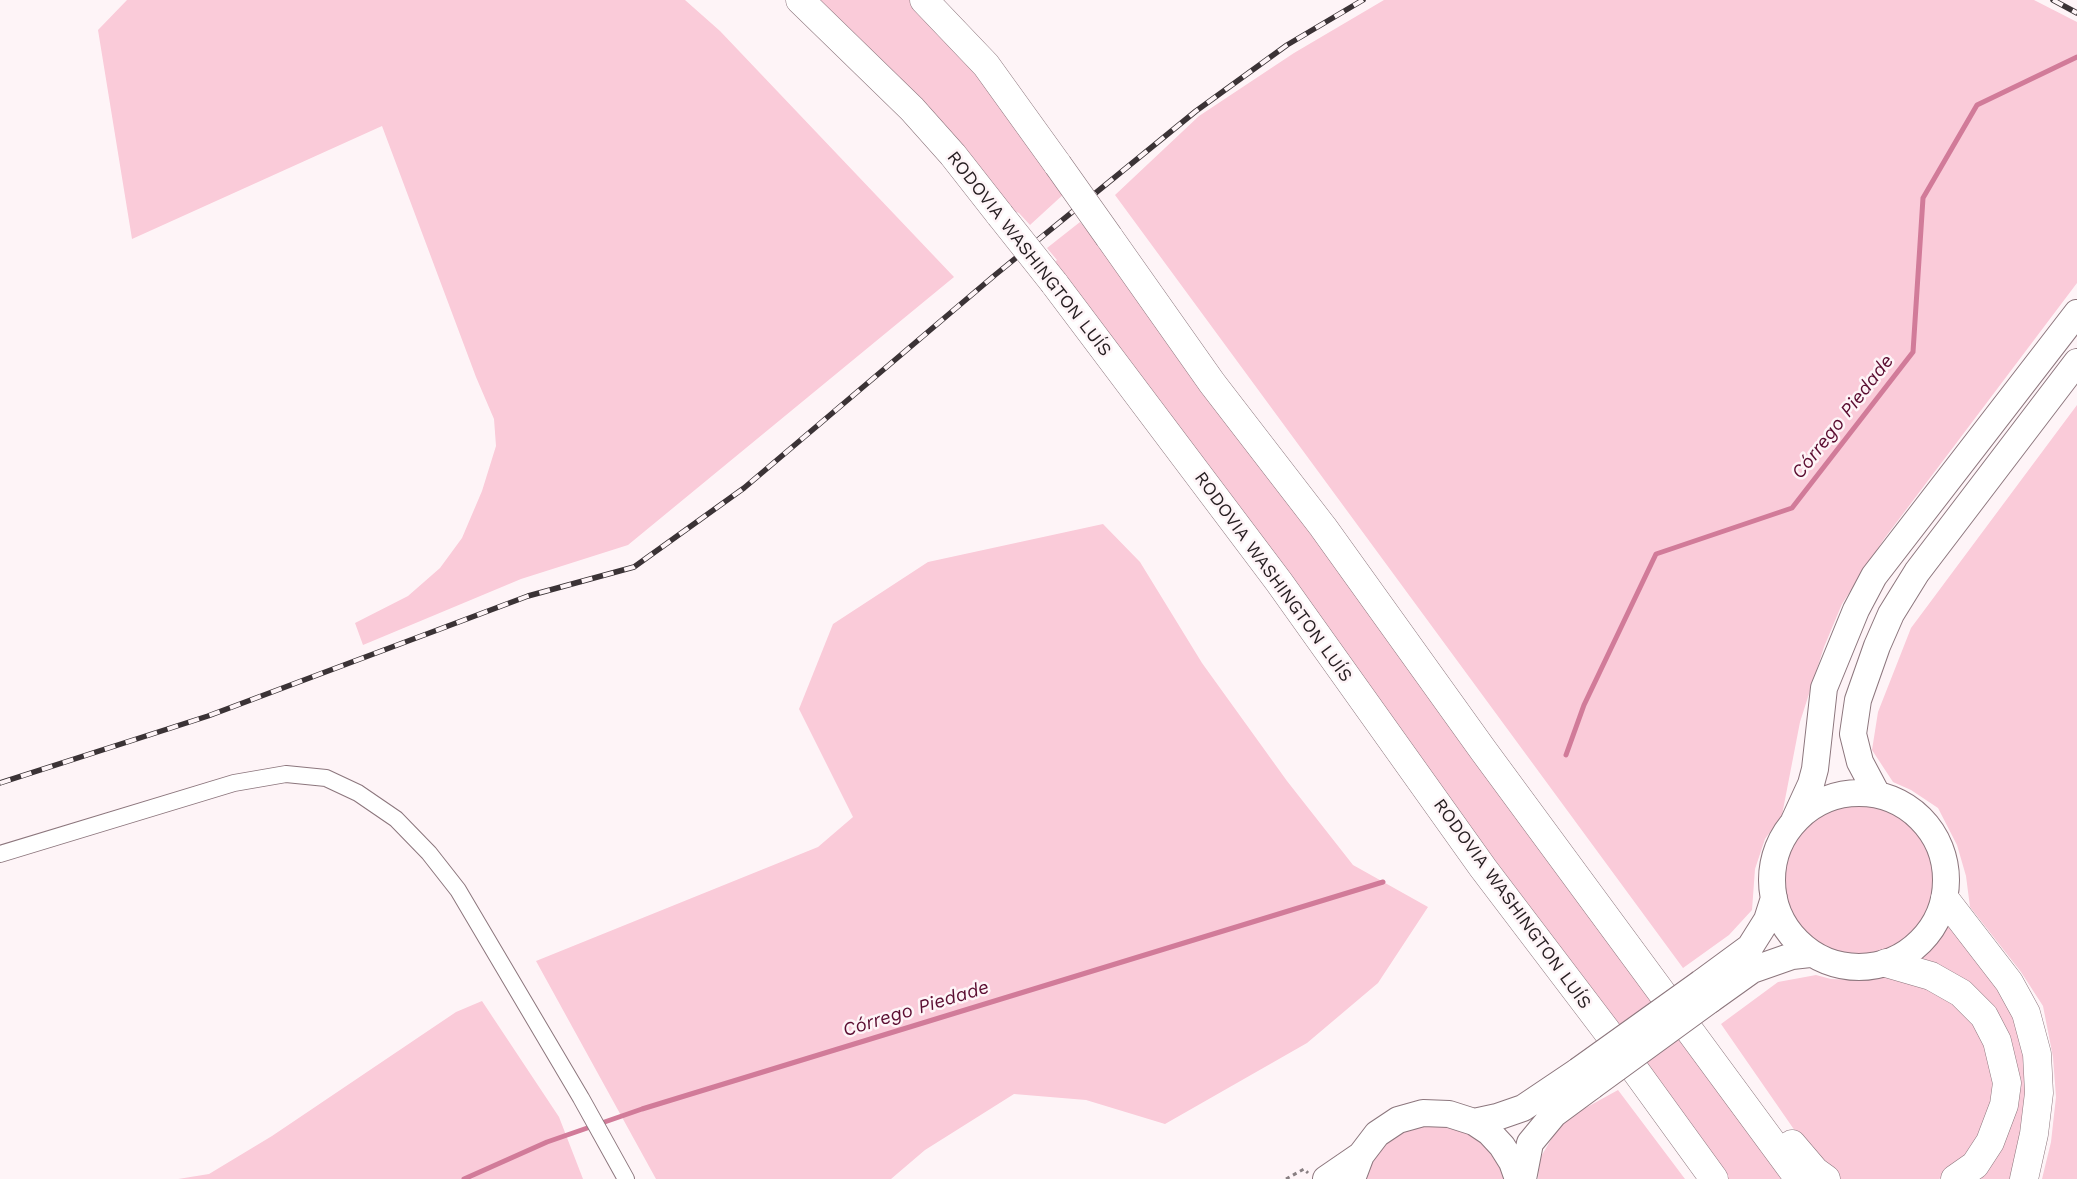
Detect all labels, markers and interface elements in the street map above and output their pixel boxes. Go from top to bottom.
street label: RODOVIA WASHINGTON LUÍS [942,147,1116,361]
water label: Córrego Piedade [1787,350,1899,484]
street label: RODOVIA WASHINGTON LUÍS [1190,468,1356,686]
street label: RODOVIA WASHINGTON LUÍS [1429,795,1595,1013]
water label: Córrego Piedade [840,976,992,1042]

